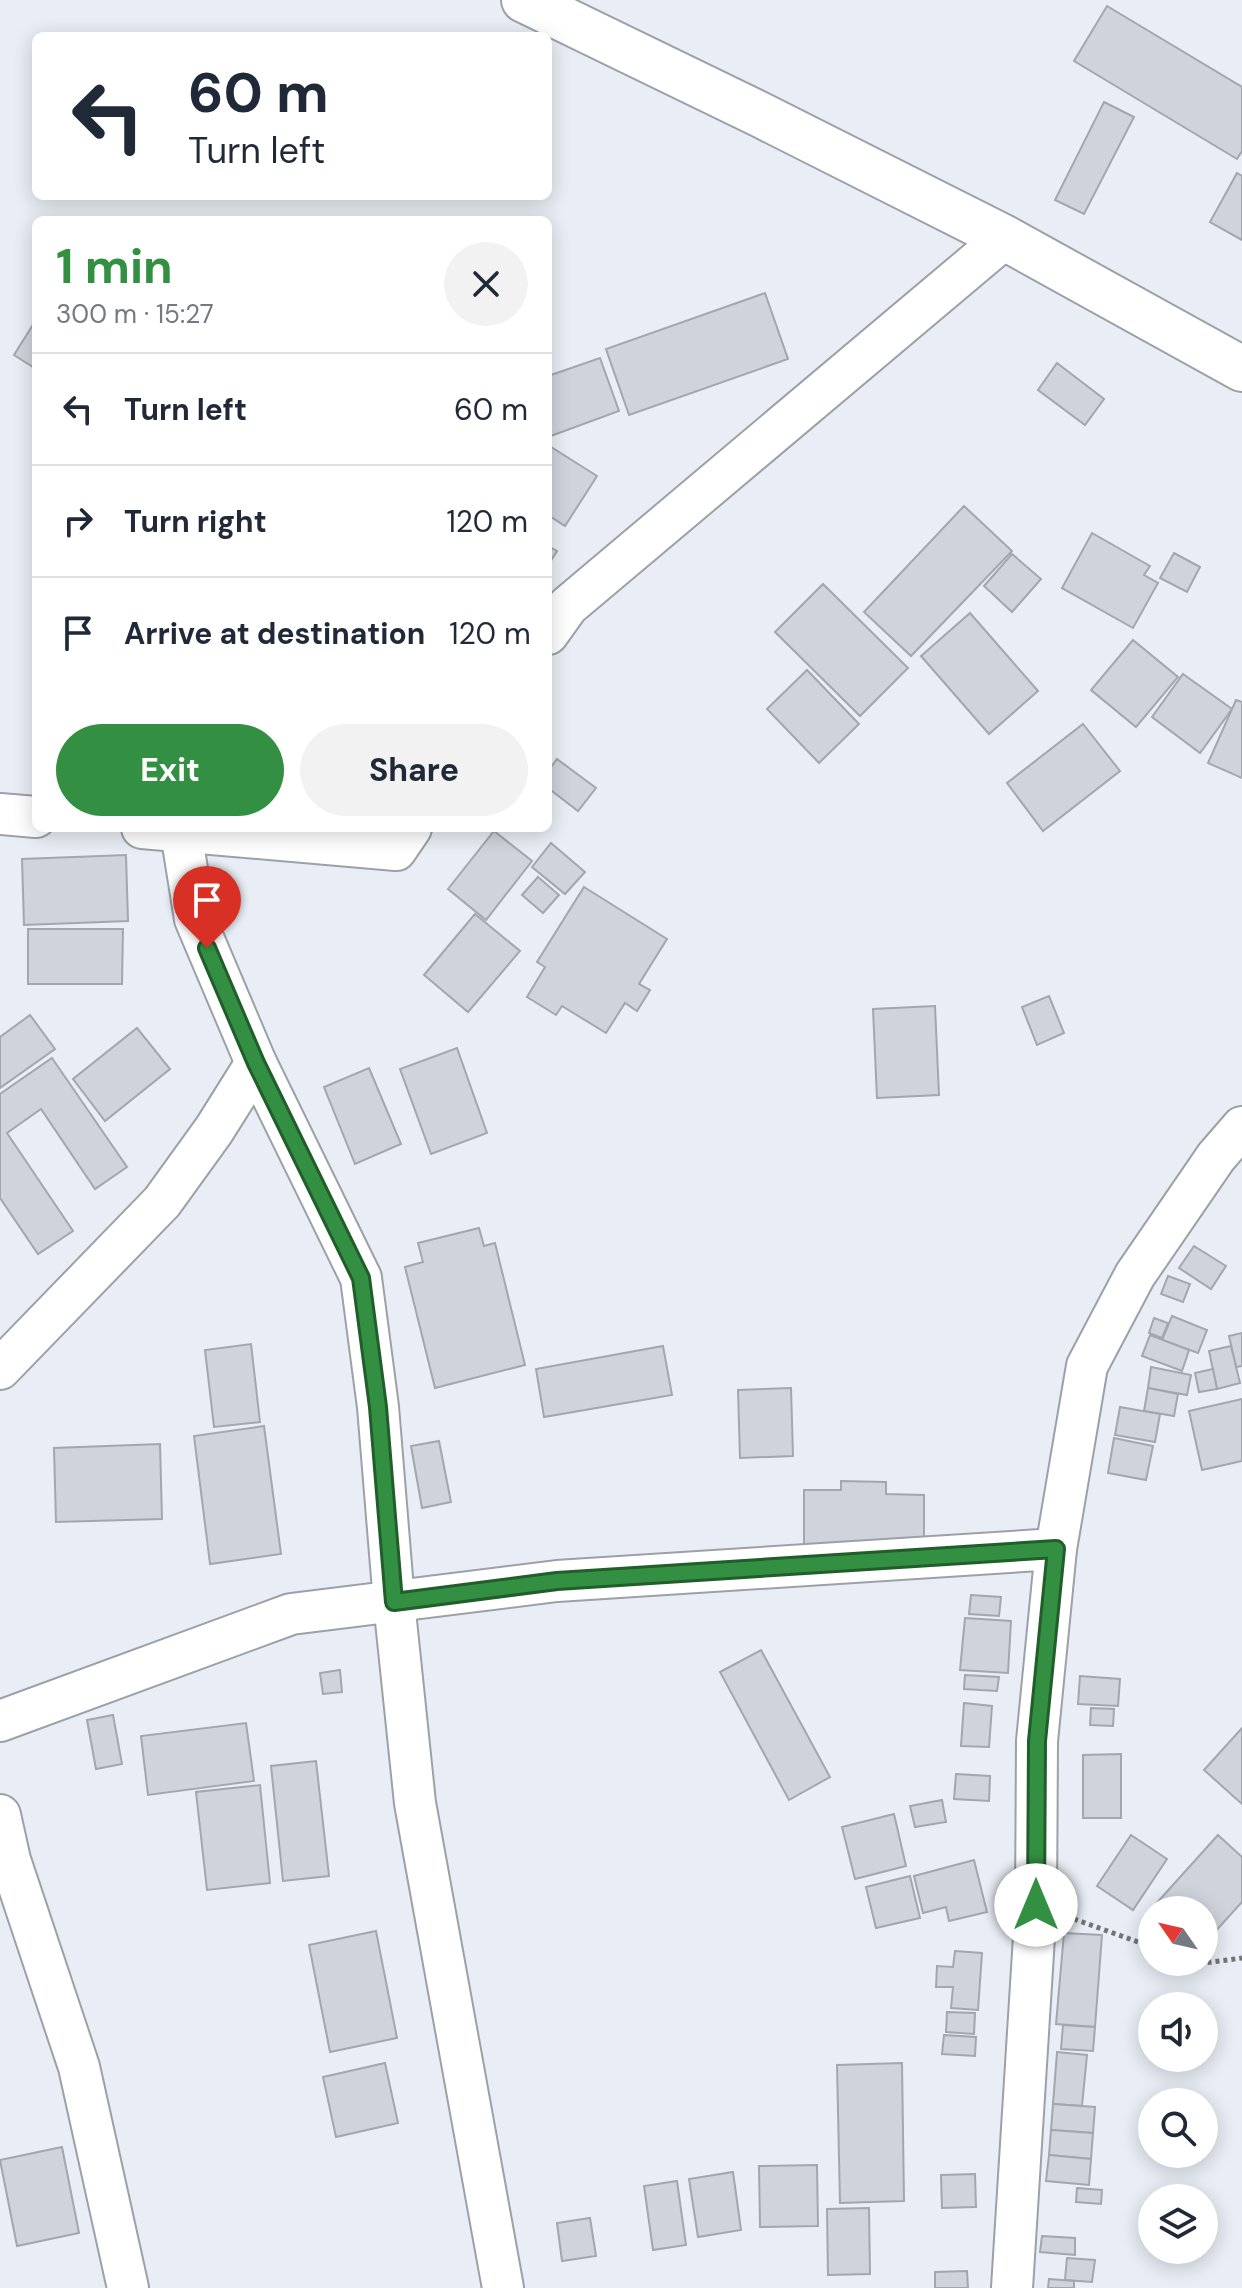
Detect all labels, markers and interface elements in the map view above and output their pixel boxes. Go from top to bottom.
text: 60 m [188,56,329,129]
icon: left [56,64,160,168]
text: Turn left [188,127,325,174]
text: 1 min [56,235,173,298]
button: close [444,242,528,326]
text: 300 m · 15:27 [56,297,214,331]
icon: left [56,387,100,431]
text: Turn left [124,390,247,429]
text: 60 m [454,390,528,429]
icon: right [56,499,100,543]
text: Turn right [124,502,267,541]
text: 120 m [446,502,528,541]
icon: arrive [56,611,100,655]
text: Arrive at destination [124,614,425,653]
text: 120 m [449,614,531,653]
button: Exit [56,724,284,816]
button: Share [300,724,528,816]
pin [173,866,241,948]
icon: arrive [185,878,229,922]
position arrow [994,1863,1078,1947]
north arrow [1138,1896,1218,1976]
map controls [1138,1896,1218,2264]
button: sound [1138,1992,1218,2072]
button: search [1138,2088,1218,2168]
button: layers [1138,2184,1218,2264]

